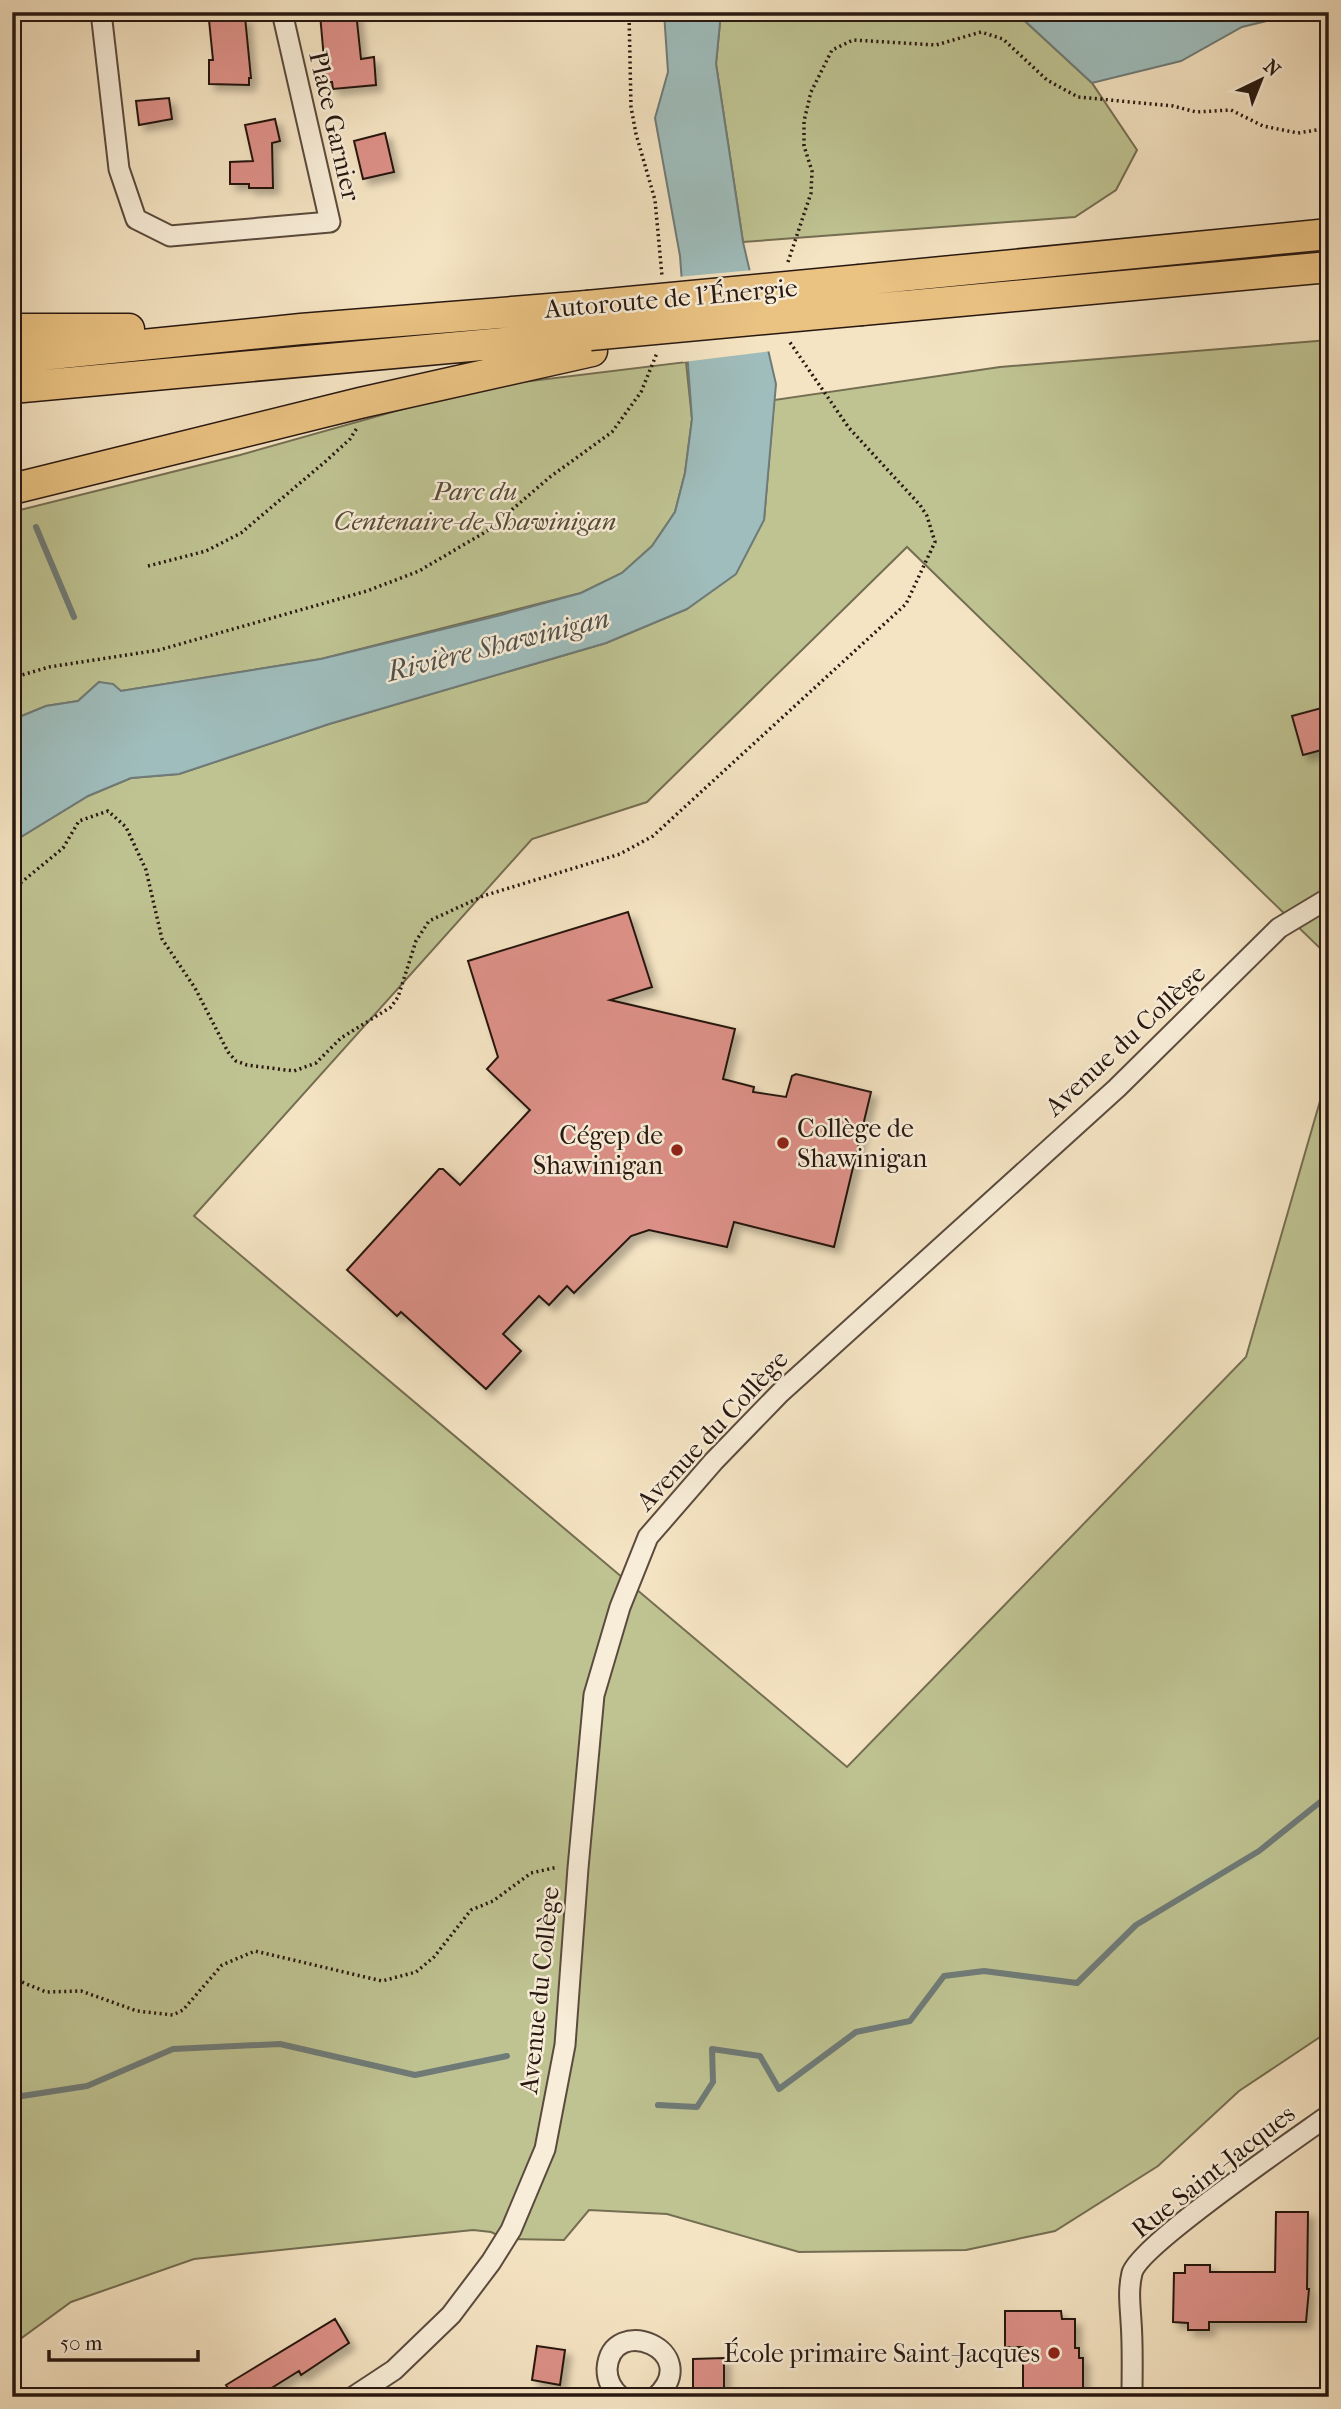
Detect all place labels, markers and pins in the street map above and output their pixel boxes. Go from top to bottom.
place label: Collège de Shawinigan [797,1113,927,1174]
place label: Cégep de Shawinigan [533,1120,663,1181]
marker: Collège de Shawinigan [775,1135,791,1151]
marker: Cégep de Shawinigan [669,1142,685,1158]
place label: École primaire Saint-Jacques [724,2337,1040,2369]
marker: École primaire Saint-Jacques [1046,2345,1062,2361]

